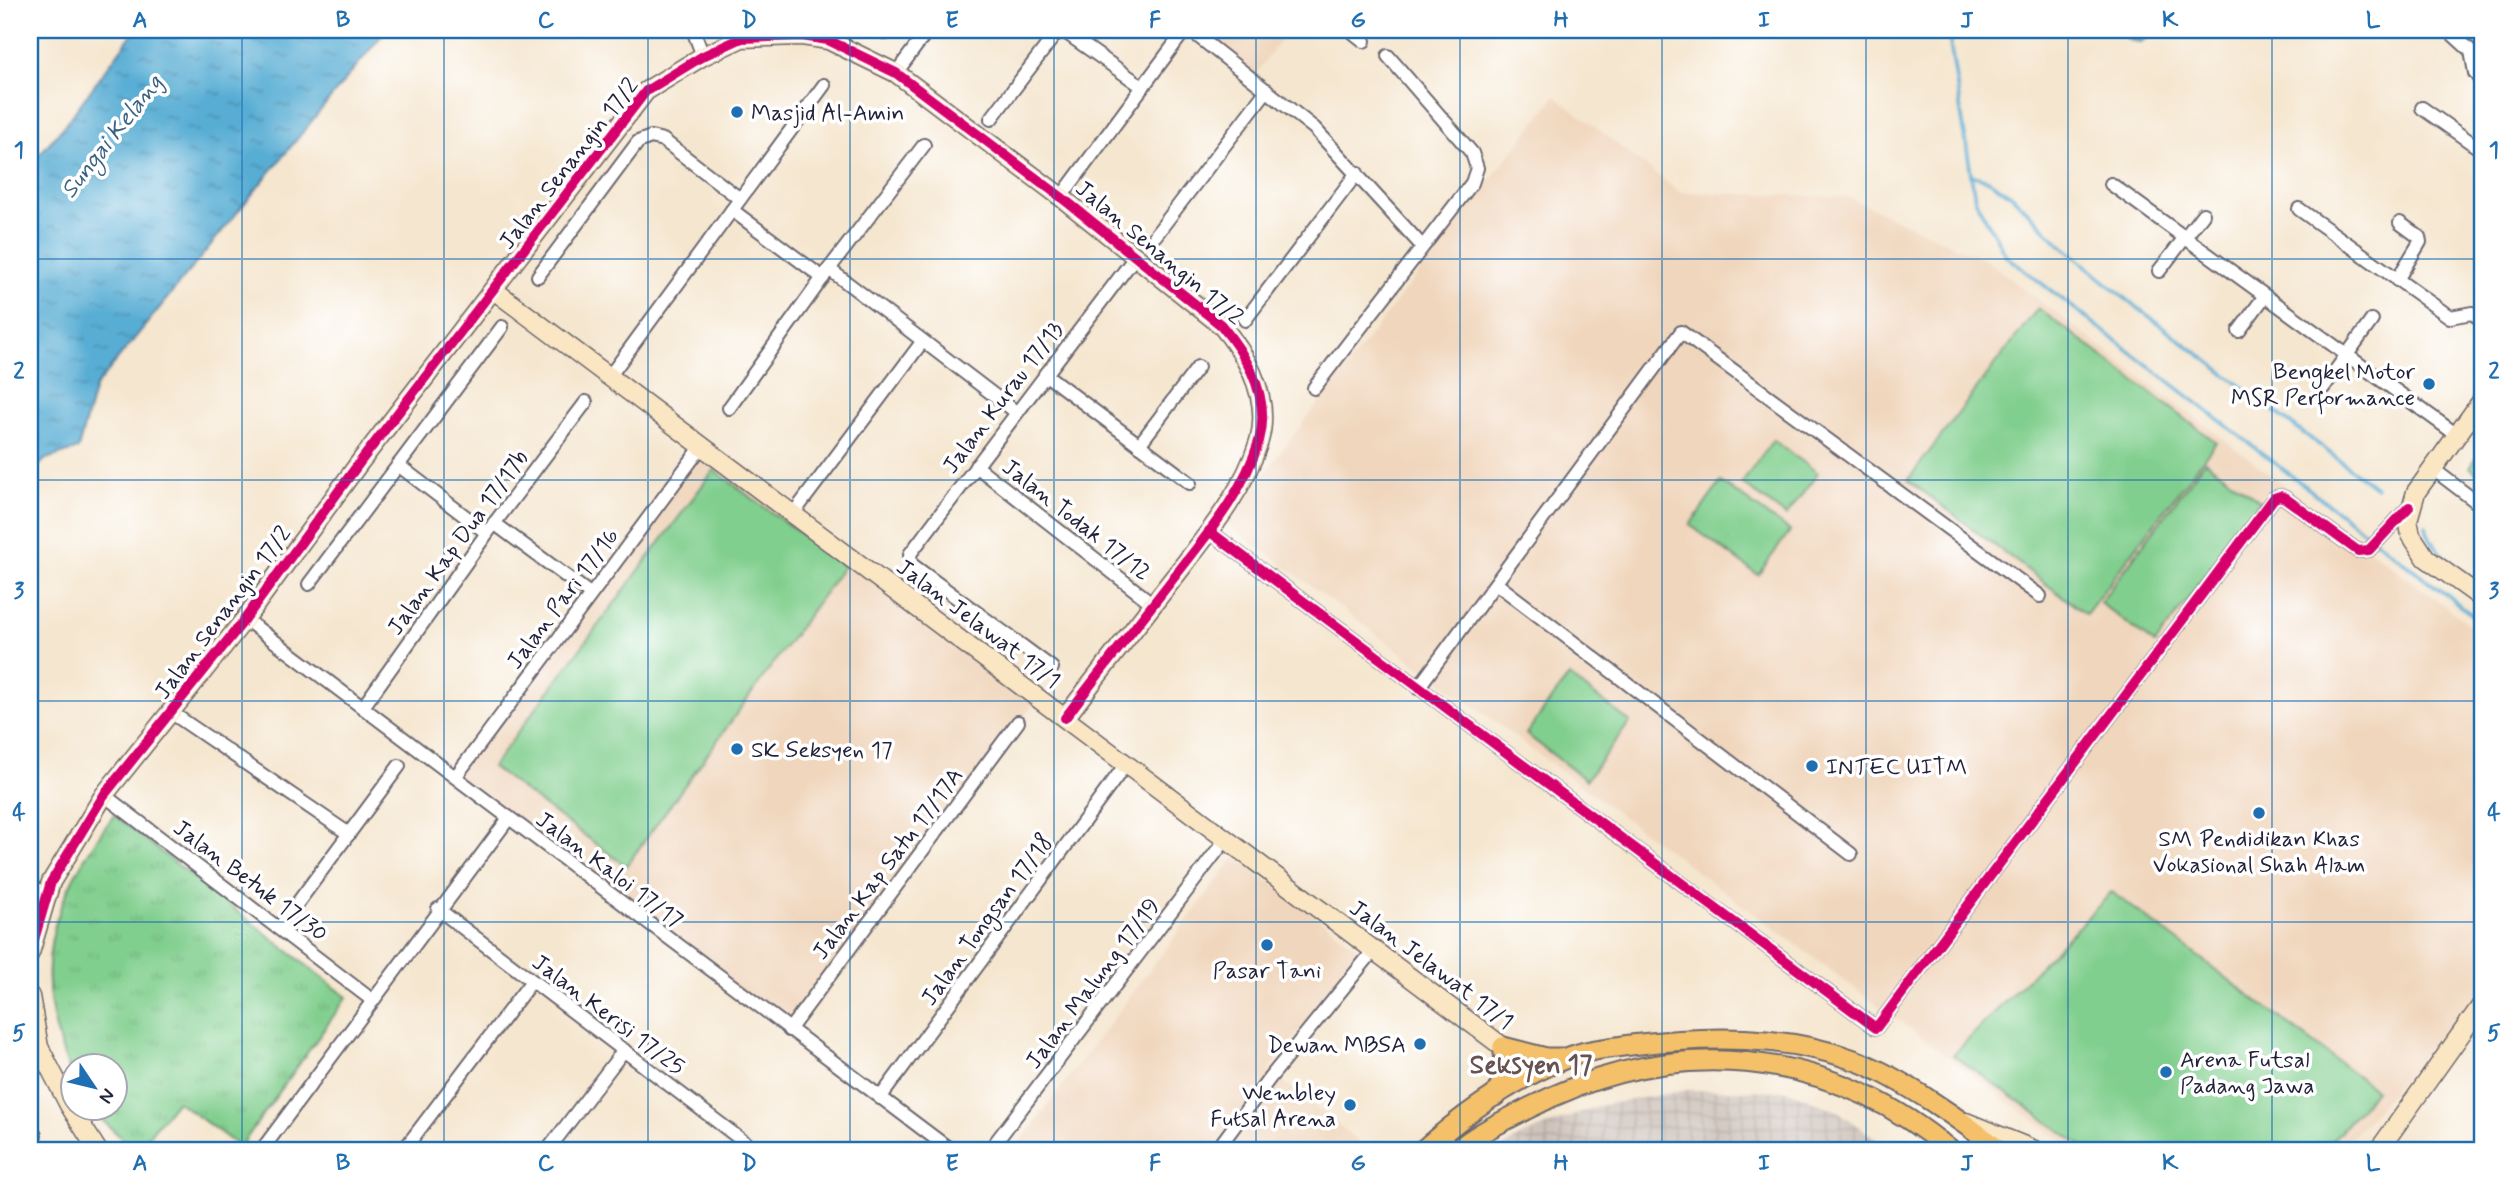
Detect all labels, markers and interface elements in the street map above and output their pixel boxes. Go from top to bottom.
text: A [132,6,148,36]
text: B [336,6,351,36]
text: C [538,6,555,36]
text: D [741,6,757,36]
text: E [945,6,959,36]
text: F [1149,6,1161,36]
text: G [1350,6,1366,36]
text: H [1553,6,1569,36]
text: I [1758,6,1770,36]
text: J [1960,6,1974,36]
text: K [2162,6,2179,36]
text: L [2366,6,2381,36]
water label: Sungai Kelang [54,68,172,206]
street label: Jalan Senangin 17/2 [493,72,646,256]
place label: Masjid Al-Amin [751,99,904,129]
marker: Masjid Al-Amin [729,104,745,120]
text: 1 [14,136,24,166]
text: 1 [2489,136,2499,166]
street label: Jalan Senangin 17/2 [1069,174,1249,333]
street label: Jalan Kurau 17/13 [937,316,1071,480]
text: 2 [13,357,25,387]
text: 2 [2488,357,2500,387]
place label: Bengkel Motor MSR Performance [2231,358,2415,415]
marker: Bengkel Motor MSR Performance [2421,376,2437,392]
street label: Jalan Kap Dua 17/17b [381,445,536,642]
street label: Jalan Todak 17/12 [995,453,1156,588]
street label: Jalan Senangin 17/2 [148,520,299,706]
street label: Jalan Pari 17/16 [501,522,627,676]
street label: Jalan Jelawat 17/1 [890,553,1066,696]
text: 3 [14,577,25,607]
text: 3 [2489,577,2500,607]
place label: SK Seksyen 17 [751,736,893,766]
marker: SK Seksyen 17 [729,741,745,757]
place label: INTEC UITM [1826,753,1967,783]
marker: INTEC UITM [1804,758,1820,774]
street label: Jalan Kap Satu 17/17A [806,762,971,966]
text: 4 [12,798,26,828]
text: 4 [2487,798,2501,828]
street label: Jalan Kaloi 17/17 [529,805,688,936]
marker: SM Pendidikan Khas Vokasional Shah Alam [2251,805,2267,821]
street label: Jalan Betuk 17/30 [166,814,333,950]
place label: SM Pendidikan Khas Vokasional Shah Alam [2153,825,2365,881]
street label: Jalan Tongsan 17/18 [915,828,1062,1013]
street label: Jalan Malung 17/19 [1019,893,1168,1076]
street label: Jalan Jelawat 17/1 [1343,894,1519,1037]
marker: Pasar Tani [1259,937,1275,953]
street label: Jalan Kerisi 17/25 [525,948,690,1083]
place label: Pasar Tani [1213,957,1321,987]
text: 5 [12,1019,26,1049]
text: 5 [2487,1019,2501,1049]
place label: Dewan MBSA [1268,1031,1406,1061]
marker: Dewan MBSA [1412,1036,1428,1052]
place label: Arena Futsal Padang Jawa [2180,1046,2314,1102]
district label: Seksyen 17 [1470,1049,1592,1083]
north arrow [60,1052,130,1122]
marker: Arena Futsal Padang Jawa [2158,1064,2174,1080]
place label: Wembley Futsal Arena [1210,1079,1336,1135]
text: N [93,1084,121,1108]
marker: Wembley Futsal Arena [1342,1097,1358,1113]
text: A [132,1149,148,1179]
text: B [336,1149,351,1179]
text: C [538,1149,555,1179]
text: D [741,1149,757,1179]
text: E [945,1149,959,1179]
text: F [1149,1149,1161,1179]
text: G [1350,1149,1366,1179]
text: H [1553,1149,1569,1179]
text: I [1758,1149,1770,1179]
text: J [1960,1149,1974,1179]
text: K [2162,1149,2179,1179]
text: L [2366,1149,2381,1179]

